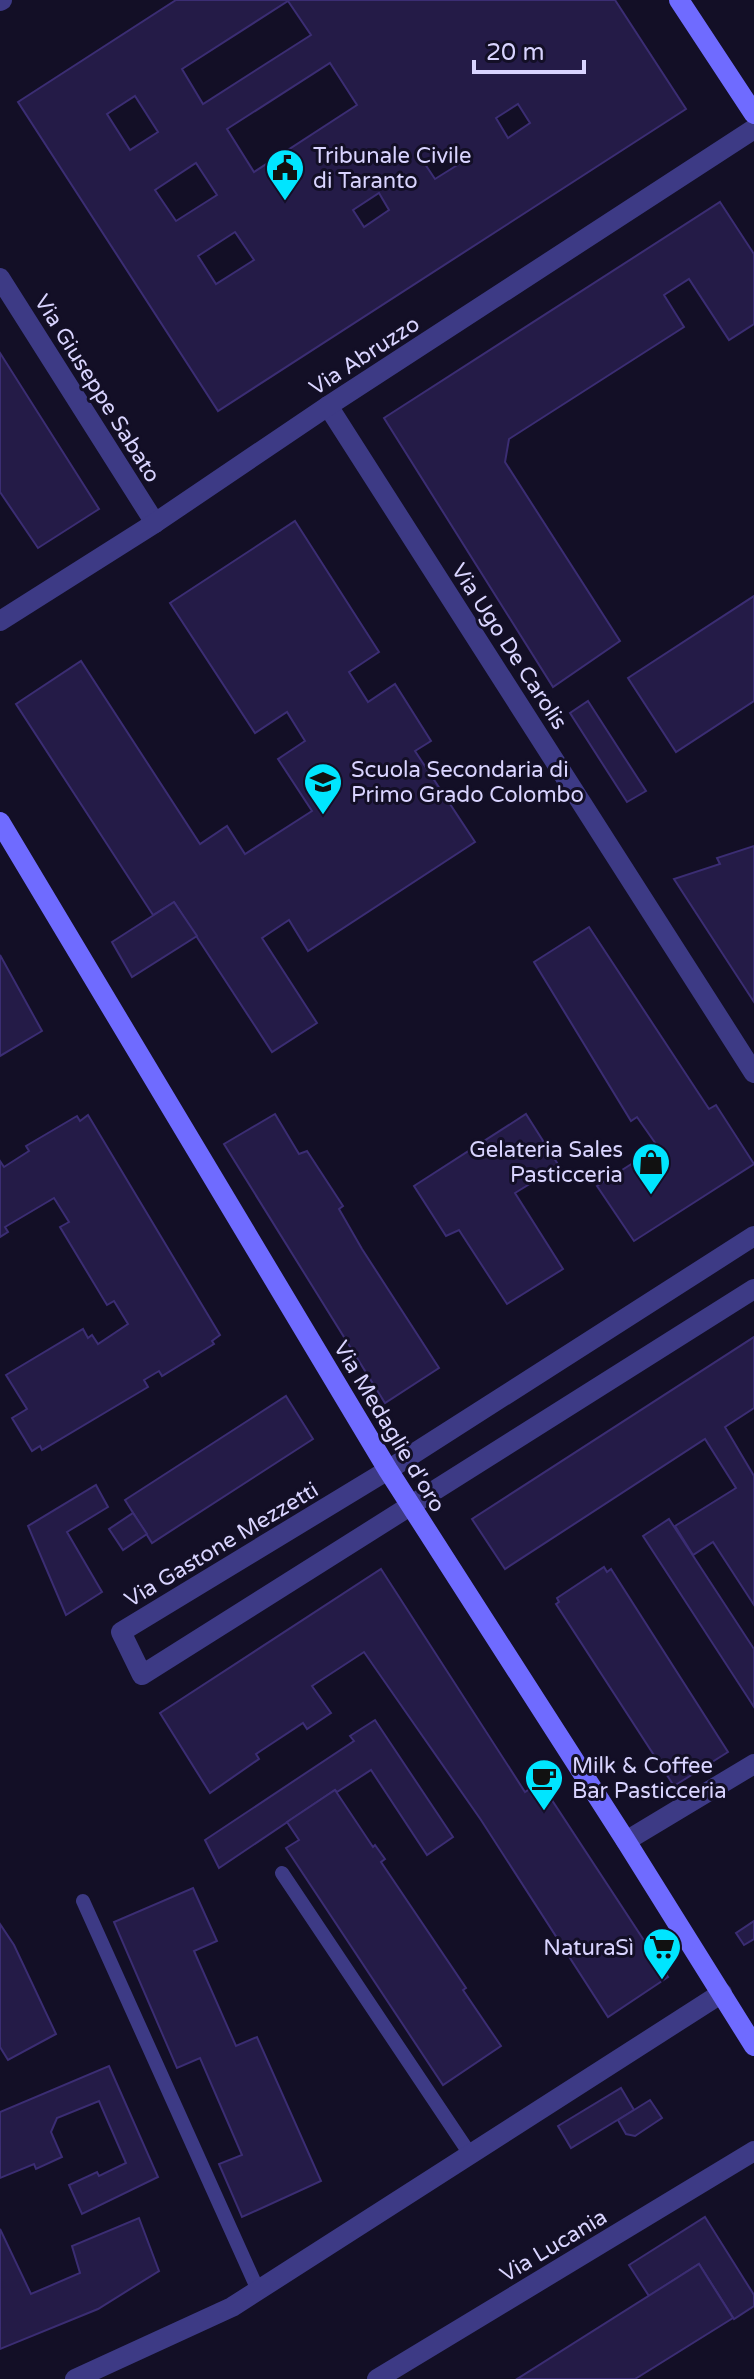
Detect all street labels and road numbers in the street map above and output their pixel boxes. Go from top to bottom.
street label: Via Giuseppe Sabato [29,290,166,487]
street label: Via Abruzzo [305,311,424,401]
street label: Via Ugo De Carolis [446,559,573,734]
street label: Via Medaglie d'oro [328,1336,450,1517]
street label: Via Gastone Mezzetti [120,1477,323,1613]
street label: Via Lucania [495,2204,612,2288]

